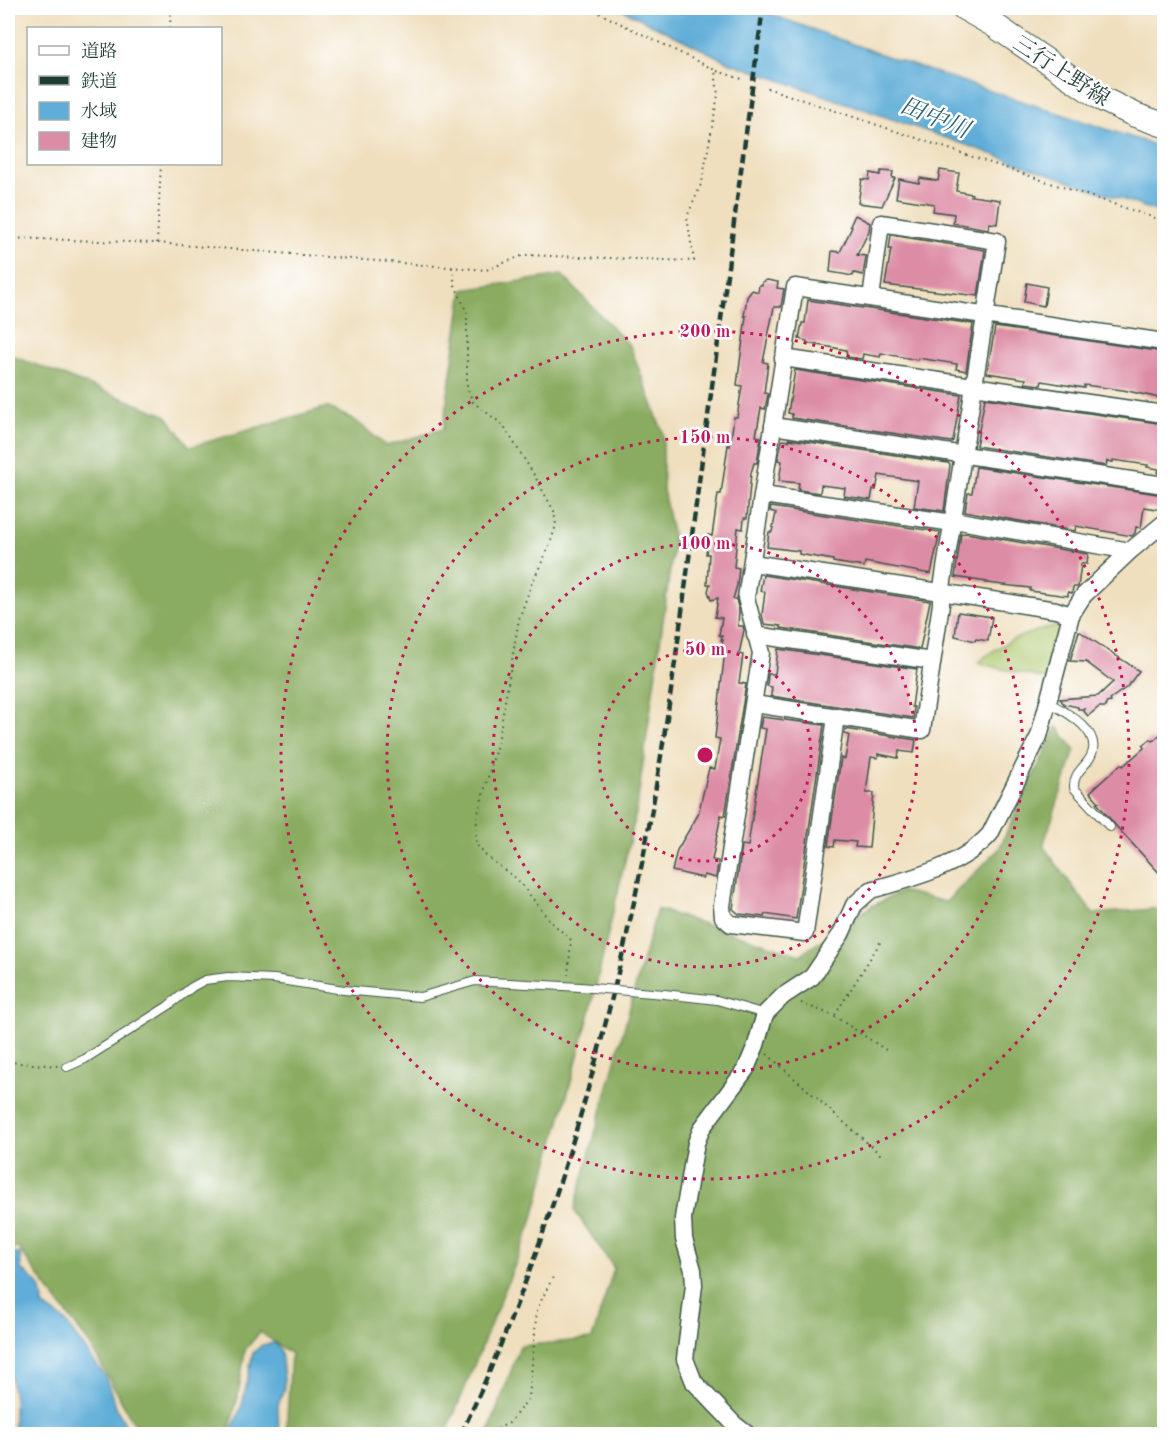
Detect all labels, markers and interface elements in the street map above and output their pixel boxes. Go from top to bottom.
legend [27,27,222,165]
street label: 三行上野線 [1009,31,1114,111]
text: 道路 [81,41,117,61]
text: 鉄道 [81,71,117,91]
water label: 田中川 [896,91,976,145]
text: 水域 [81,101,117,121]
text: 建物 [81,131,117,151]
text: 200 m [680,323,730,341]
text: 150 m [680,429,730,447]
text: 100 m [680,535,730,553]
text: 50 m [685,641,725,659]
centre of rings [695,745,715,765]

